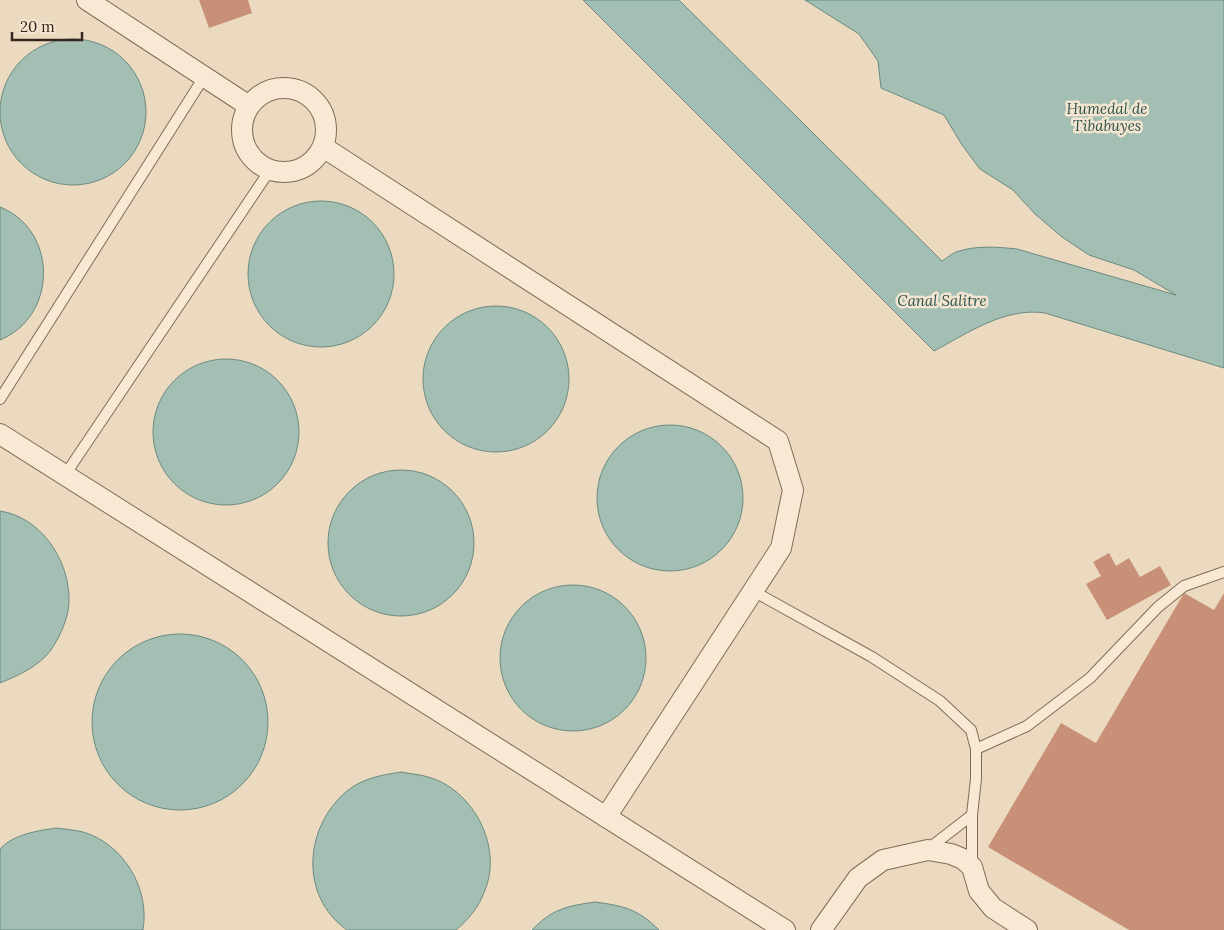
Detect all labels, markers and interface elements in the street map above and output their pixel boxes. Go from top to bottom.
scale bar [12,10,82,42]
text: 20 m [20,17,55,36]
water label: Humedal de Tibabuyes [1067,99,1147,135]
water label: Canal Salitre [897,291,987,310]

